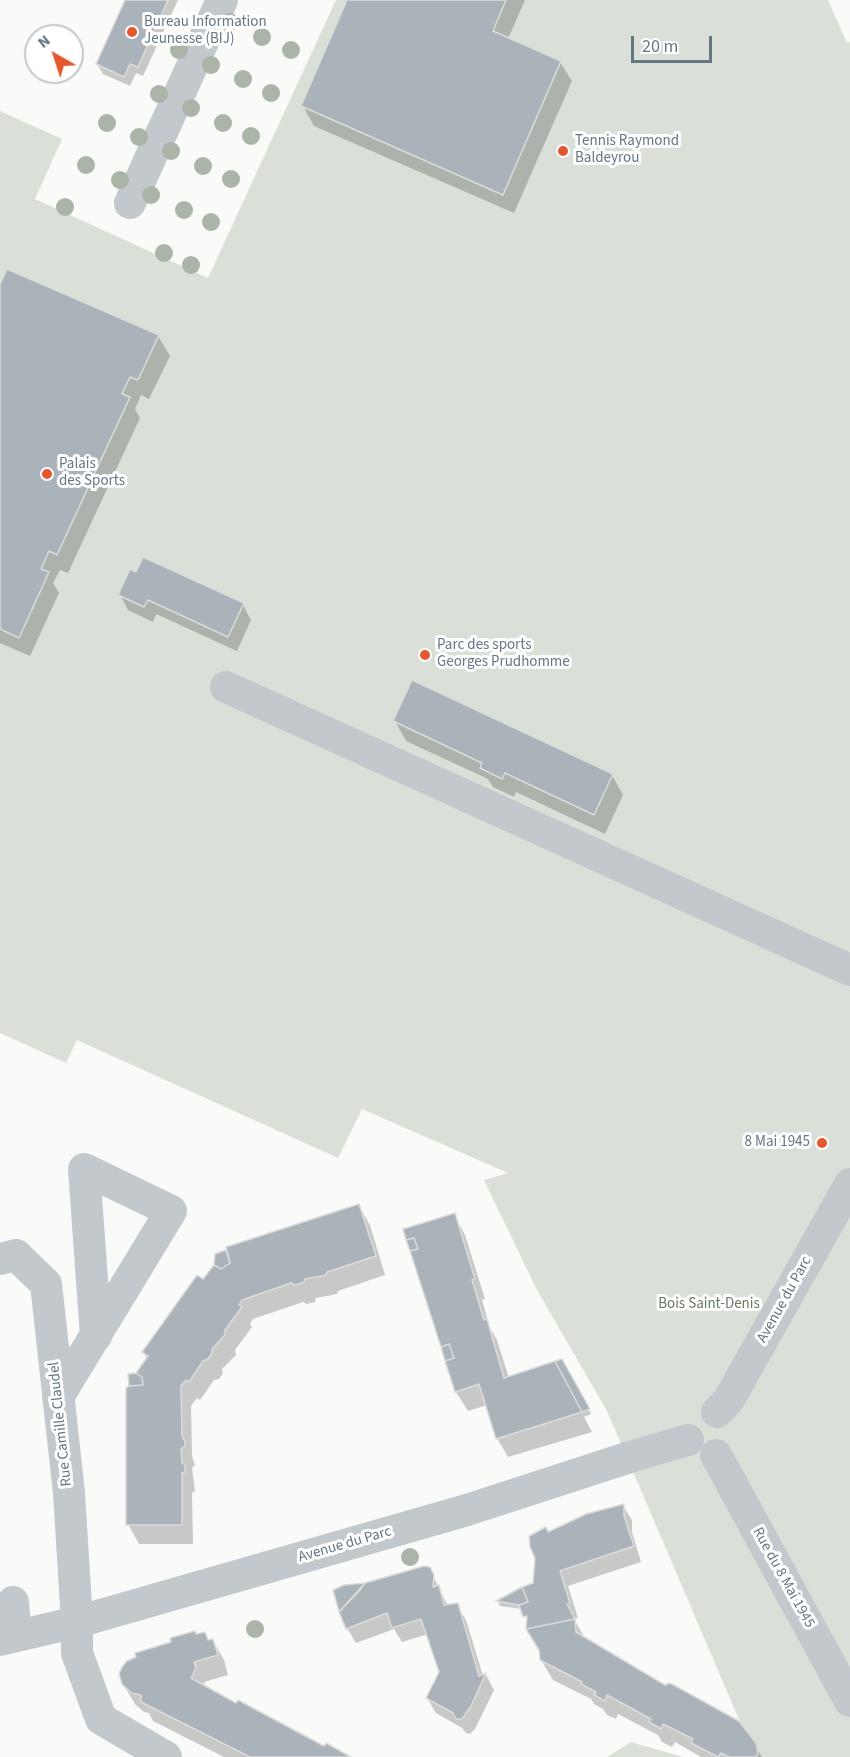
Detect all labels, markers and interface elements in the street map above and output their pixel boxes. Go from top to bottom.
place label: Bureau Information Jeunesse (BIJ) [144,14,267,49]
north arrow [24,24,84,84]
scale bar [634,24,715,62]
marker: Bureau Information Jeunesse (BIJ) [125,25,139,39]
text: N [33,30,55,53]
text: 20 m [642,34,678,59]
place label: Tennis Raymond Baldeyrou [575,133,679,168]
marker: Tennis Raymond Baldeyrou [556,144,570,158]
place label: Palais des Sports [59,456,125,491]
marker: Palais des Sports [40,467,54,481]
place label: Parc des sports Georges Prudhomme [437,637,570,672]
marker: Parc des sports Georges Prudhomme [418,648,432,662]
place label: 8 Mai 1945 [745,1134,810,1152]
marker: 8 Mai 1945 [815,1136,829,1150]
street label: Avenue du Parc [754,1254,816,1346]
park label: Bois Saint-Denis [658,1296,760,1314]
street label: Rue Camille Claudel [46,1361,76,1487]
street label: Avenue du Parc [296,1523,394,1567]
street label: Rue du 8 Mai 1945 [748,1525,818,1631]

